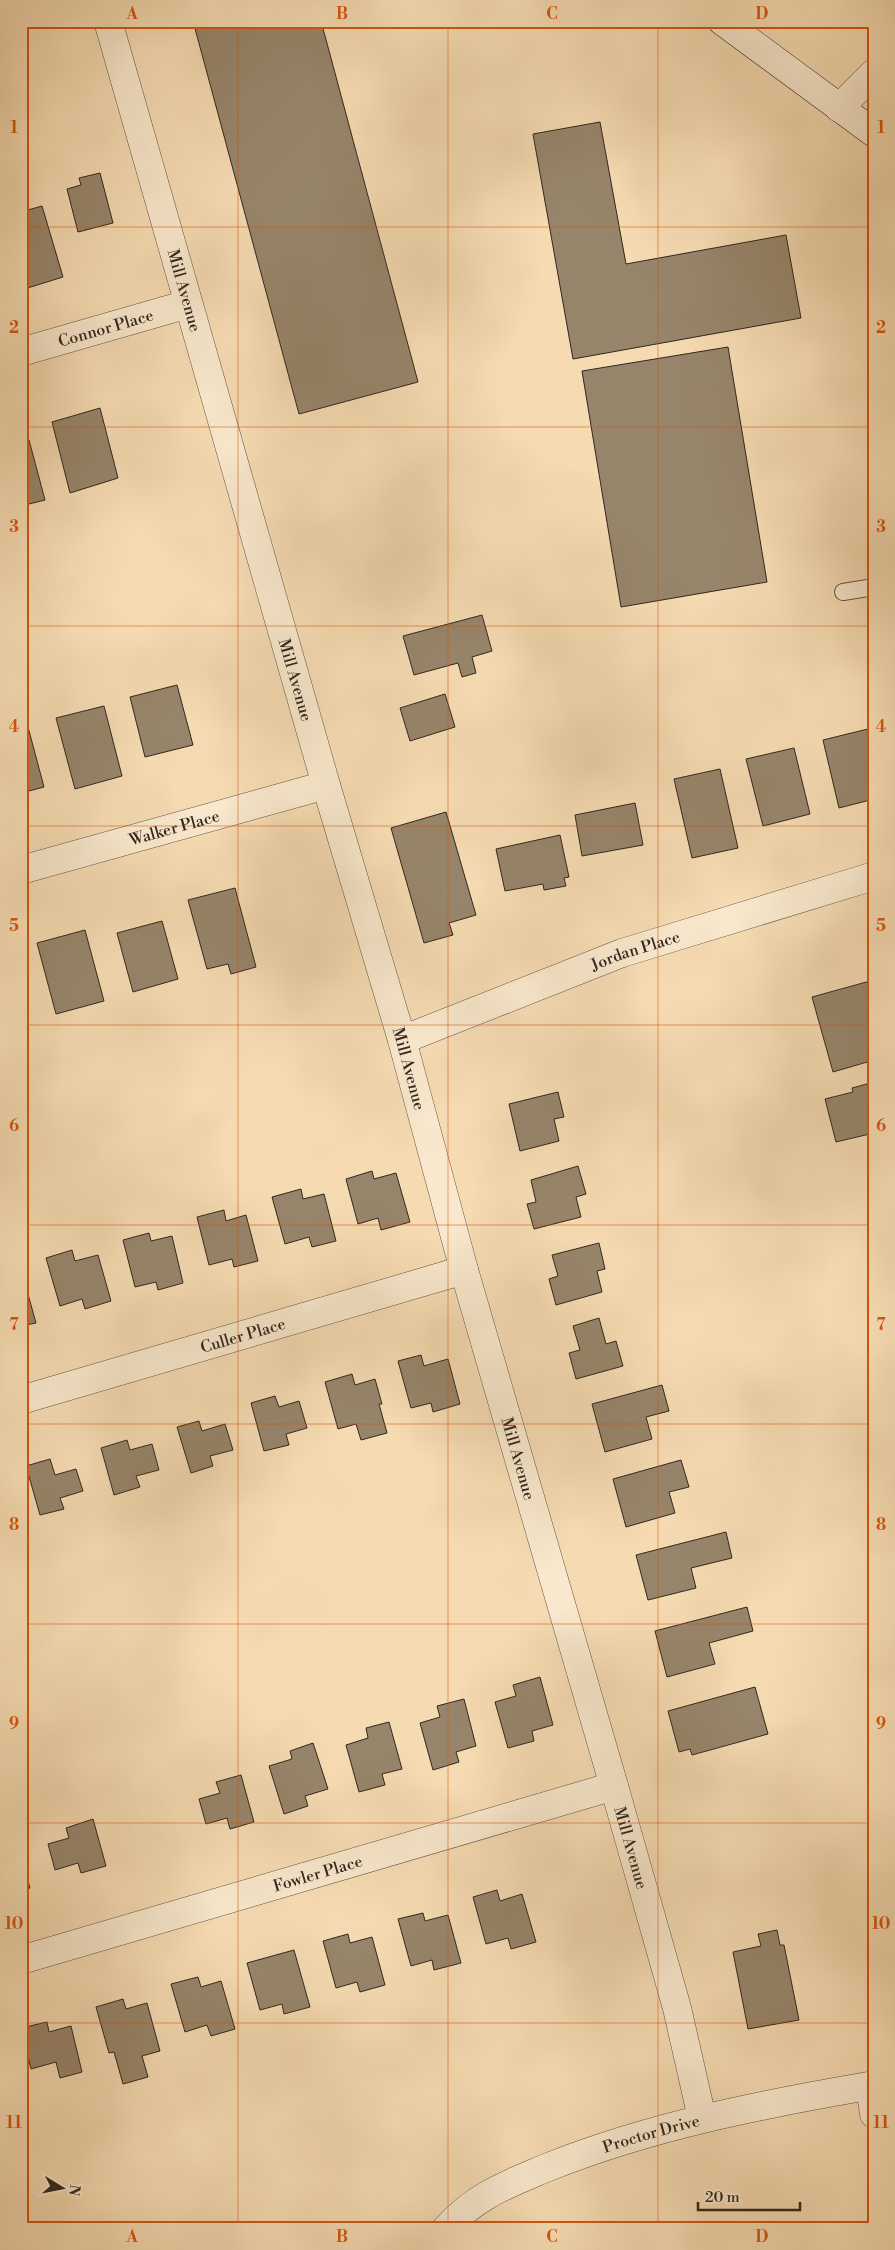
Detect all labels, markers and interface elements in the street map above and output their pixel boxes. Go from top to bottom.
text: A [125,4,138,24]
text: B [336,4,348,24]
text: C [546,4,558,24]
text: D [756,4,769,24]
text: 1 [10,118,18,138]
text: 1 [877,118,885,138]
street label: Mill Avenue [163,247,205,334]
street label: Connor Place [56,305,156,352]
text: 2 [9,318,19,338]
text: 2 [876,318,886,338]
text: 3 [9,517,19,537]
text: 3 [876,517,886,537]
street label: Mill Avenue [274,636,316,724]
text: 4 [9,717,20,737]
text: 4 [876,717,887,737]
street label: Walker Place [126,806,222,851]
text: 5 [9,916,19,936]
text: 5 [876,916,886,936]
street label: Jordan Place [587,927,682,976]
street label: Mill Avenue [388,1025,429,1112]
text: 6 [9,1116,19,1136]
text: 6 [876,1116,886,1136]
street label: Culler Place [198,1314,288,1358]
text: 7 [9,1315,19,1335]
text: 7 [876,1315,886,1335]
street label: Mill Avenue [496,1415,539,1502]
text: 8 [9,1515,19,1535]
text: 8 [876,1515,886,1535]
text: 9 [9,1714,19,1734]
text: 9 [876,1714,886,1734]
street label: Mill Avenue [609,1804,652,1891]
street label: Fowler Place [271,1851,365,1897]
text: 10 [5,1914,23,1934]
text: 10 [872,1914,890,1934]
street label: Proctor Drive [600,2111,702,2158]
text: 11 [6,2113,22,2133]
text: 11 [873,2113,889,2133]
north arrow [38,2162,88,2212]
scale bar [698,2180,800,2212]
text: N [64,2183,84,2197]
text: 20 m [705,2188,740,2207]
text: A [125,2227,138,2247]
text: B [336,2227,348,2247]
text: C [546,2227,558,2247]
text: D [756,2227,769,2247]

